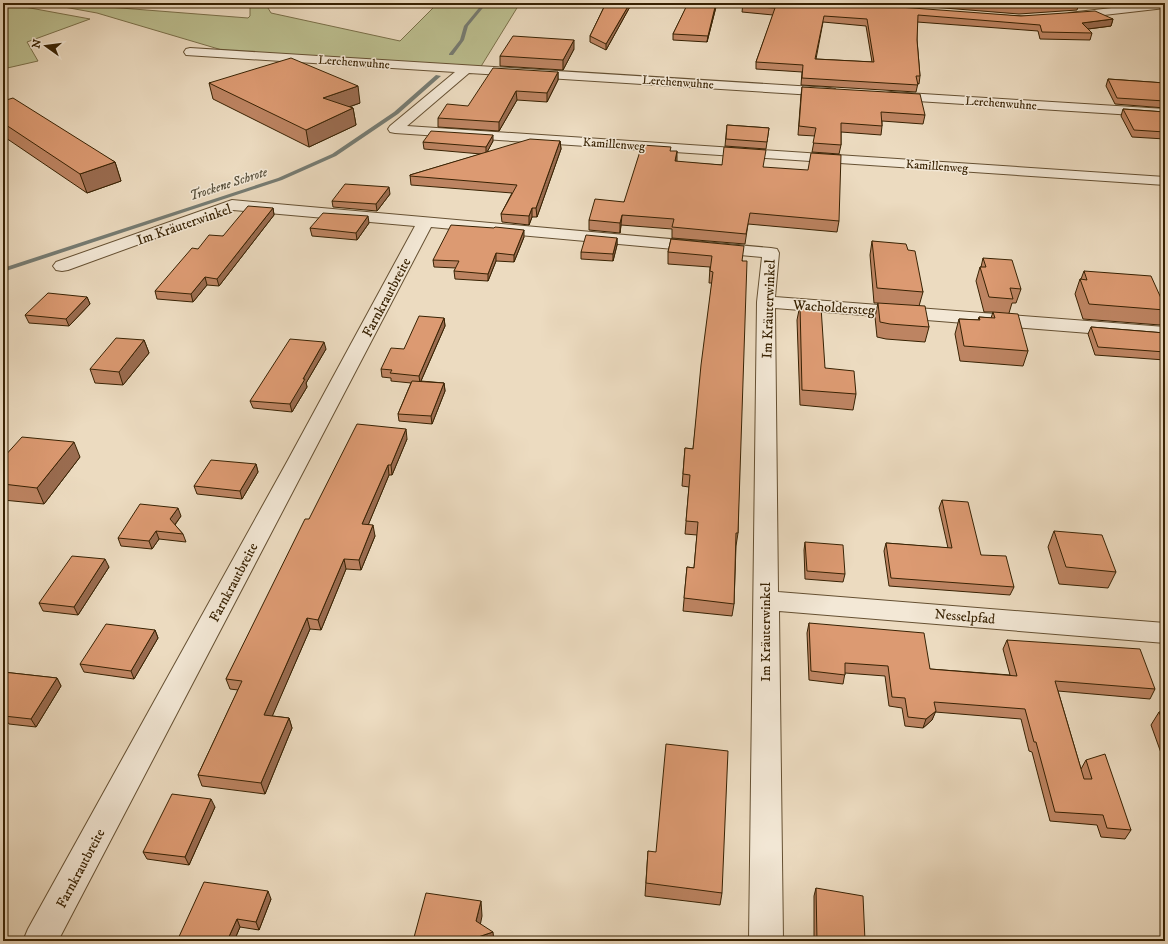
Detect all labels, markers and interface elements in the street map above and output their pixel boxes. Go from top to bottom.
north arrow [26,26,66,66]
text: N [29,38,45,50]
street label: Lerchenwuhne [318,53,390,72]
street label: Lerchenwuhne [642,73,714,92]
street label: Lerchenwuhne [965,94,1037,113]
street label: Kamillenweg [582,135,646,154]
street label: Kamillenweg [905,157,969,176]
water label: Trockene Schrote [187,164,270,204]
street label: Im Kräuterwinkel [134,200,235,250]
street label: Farnkrautbreite [358,255,415,340]
street label: Im Kräuterwinkel [758,258,780,359]
street label: Wacholdersteg [791,296,876,320]
street label: Farnkrautbreite [205,540,262,625]
street label: Im Kräuterwinkel [757,582,775,682]
street label: Nesselpfad [934,605,996,629]
street label: Farnkrautbreite [52,826,109,911]

